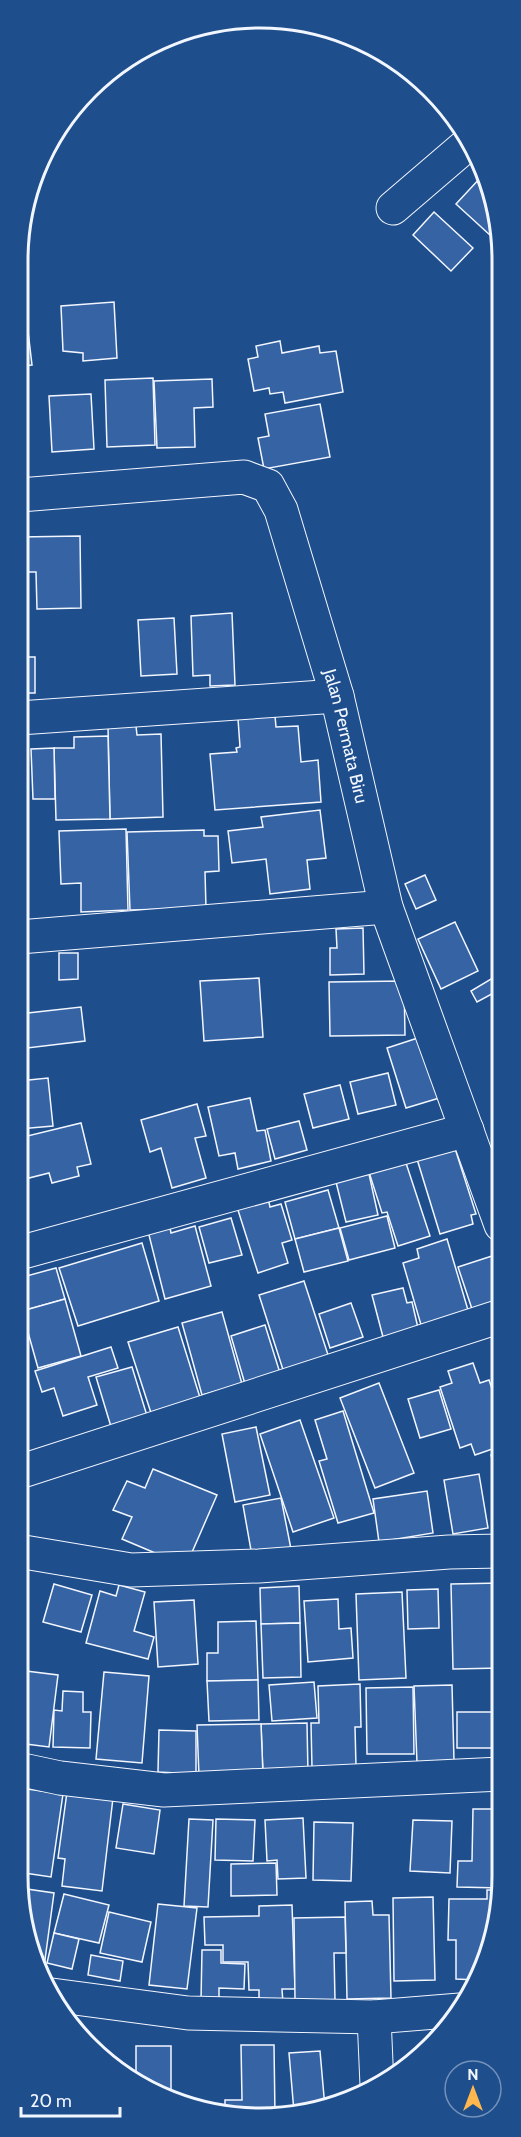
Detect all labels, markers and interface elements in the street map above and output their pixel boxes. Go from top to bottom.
street label: Jalan Permata Biru [318,665,373,806]
north arrow [443,2059,503,2119]
text: N [467,2065,479,2084]
scale bar [21,2080,120,2118]
text: 20 m [30,2090,72,2112]

